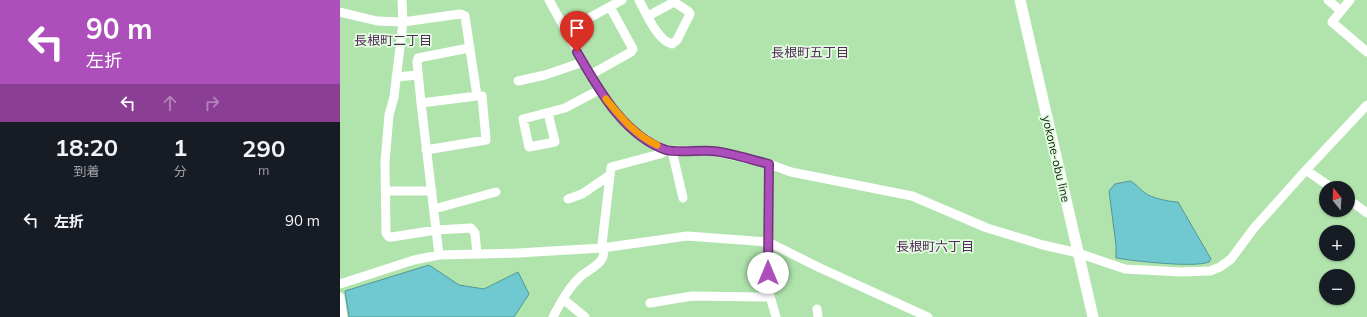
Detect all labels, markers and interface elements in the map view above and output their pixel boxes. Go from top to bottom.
text: 90 m [86,11,152,46]
pin [560,11,594,52]
icon: left [20,16,72,68]
icon: arrive [566,17,588,39]
district label: 長根町二丁目 [354,32,432,48]
district label: 長根町五丁目 [771,44,849,60]
text: 左折 [86,49,122,72]
icon: left [117,92,139,114]
icon: ahead [159,92,181,114]
icon: right [201,92,223,114]
street label: yokone-obu line [1039,114,1074,204]
text: 18:20 [55,132,118,162]
text: 1 [173,132,187,162]
text: 290 [242,133,285,163]
text: m [258,162,269,178]
text: 到着 [73,163,99,179]
text: 分 [174,163,187,179]
north arrow [1319,181,1355,217]
map controls [1319,181,1355,305]
icon: left [20,209,42,231]
text: 90 m [285,211,320,230]
text: 左折 [54,212,84,231]
button: + [1319,225,1355,261]
district label: 長根町六丁目 [896,238,974,254]
position arrow [747,252,789,294]
button: − [1319,269,1355,305]

